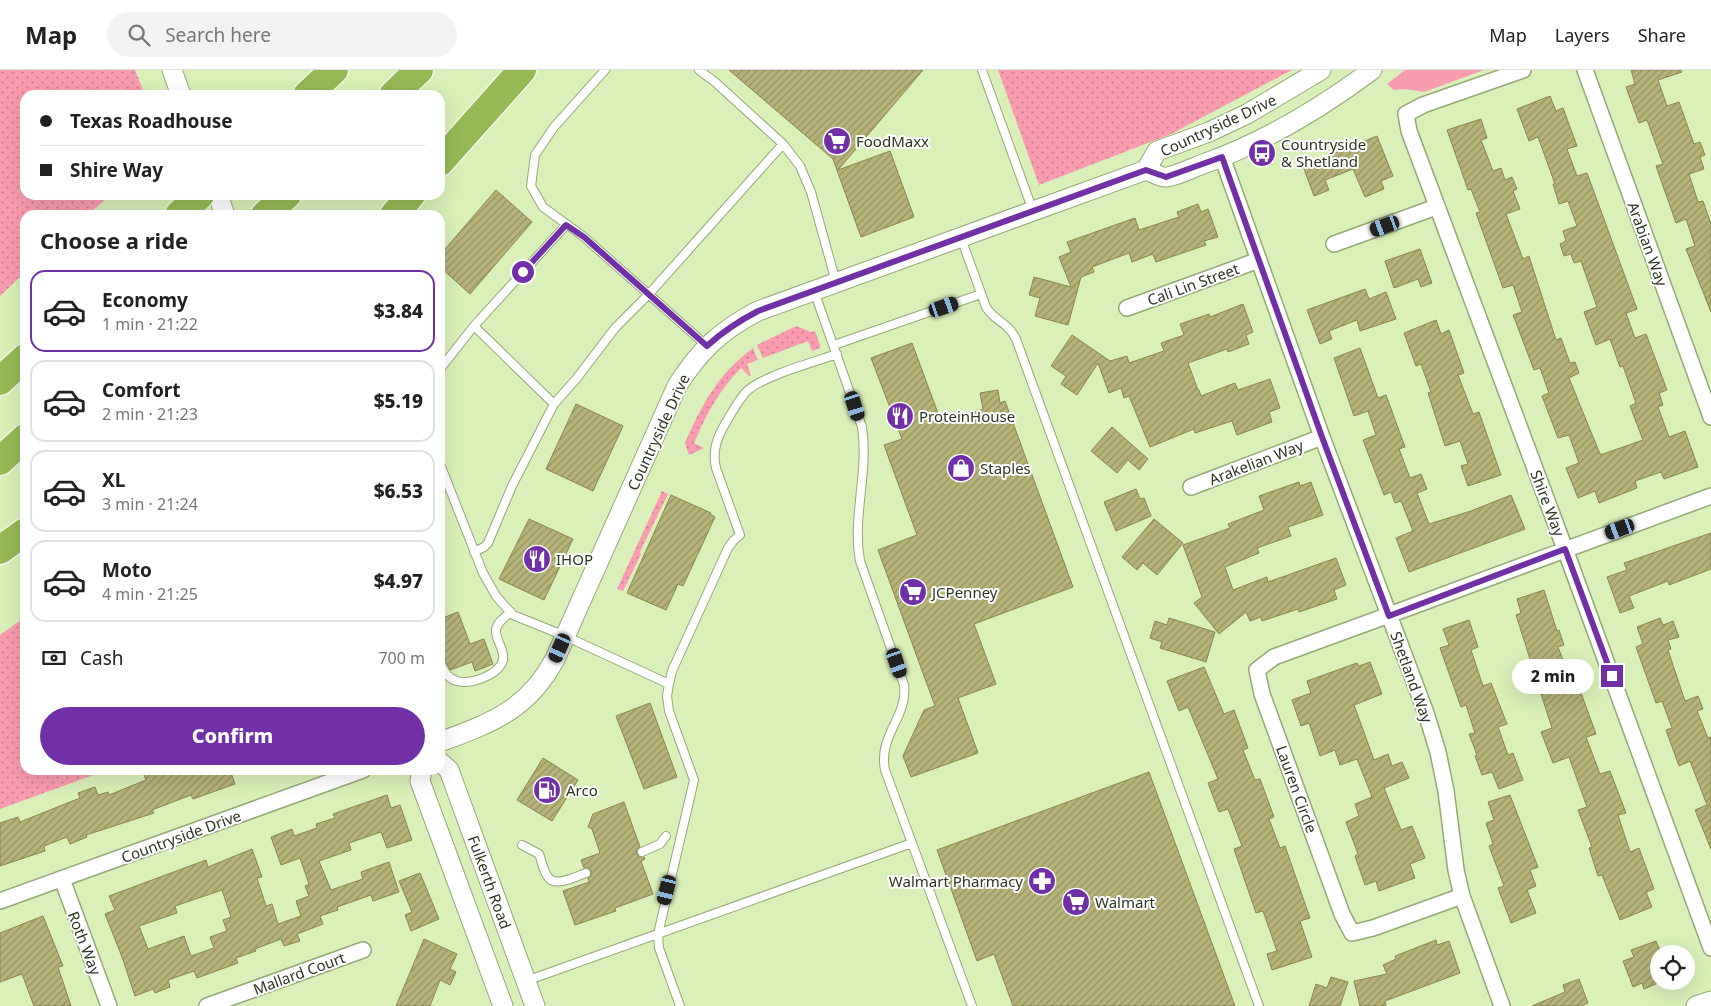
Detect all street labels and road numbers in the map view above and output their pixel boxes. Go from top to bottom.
street label: Countryside Drive [1157,89,1279,161]
street label: Arabian Way [1624,199,1673,289]
street label: Cali Lin Street [1144,258,1242,310]
street label: Countryside Drive [622,371,694,493]
street label: Arakelian Way [1206,435,1306,489]
street label: Shire Way [1526,467,1570,539]
street label: Shetland Way [1386,629,1438,726]
street label: Lauren Circle [1272,742,1322,836]
street label: Countryside Drive [118,805,244,867]
street label: Fulkerth Road [464,832,516,932]
street label: Roth Way [64,908,106,978]
street label: Mallard Court [250,947,348,999]

